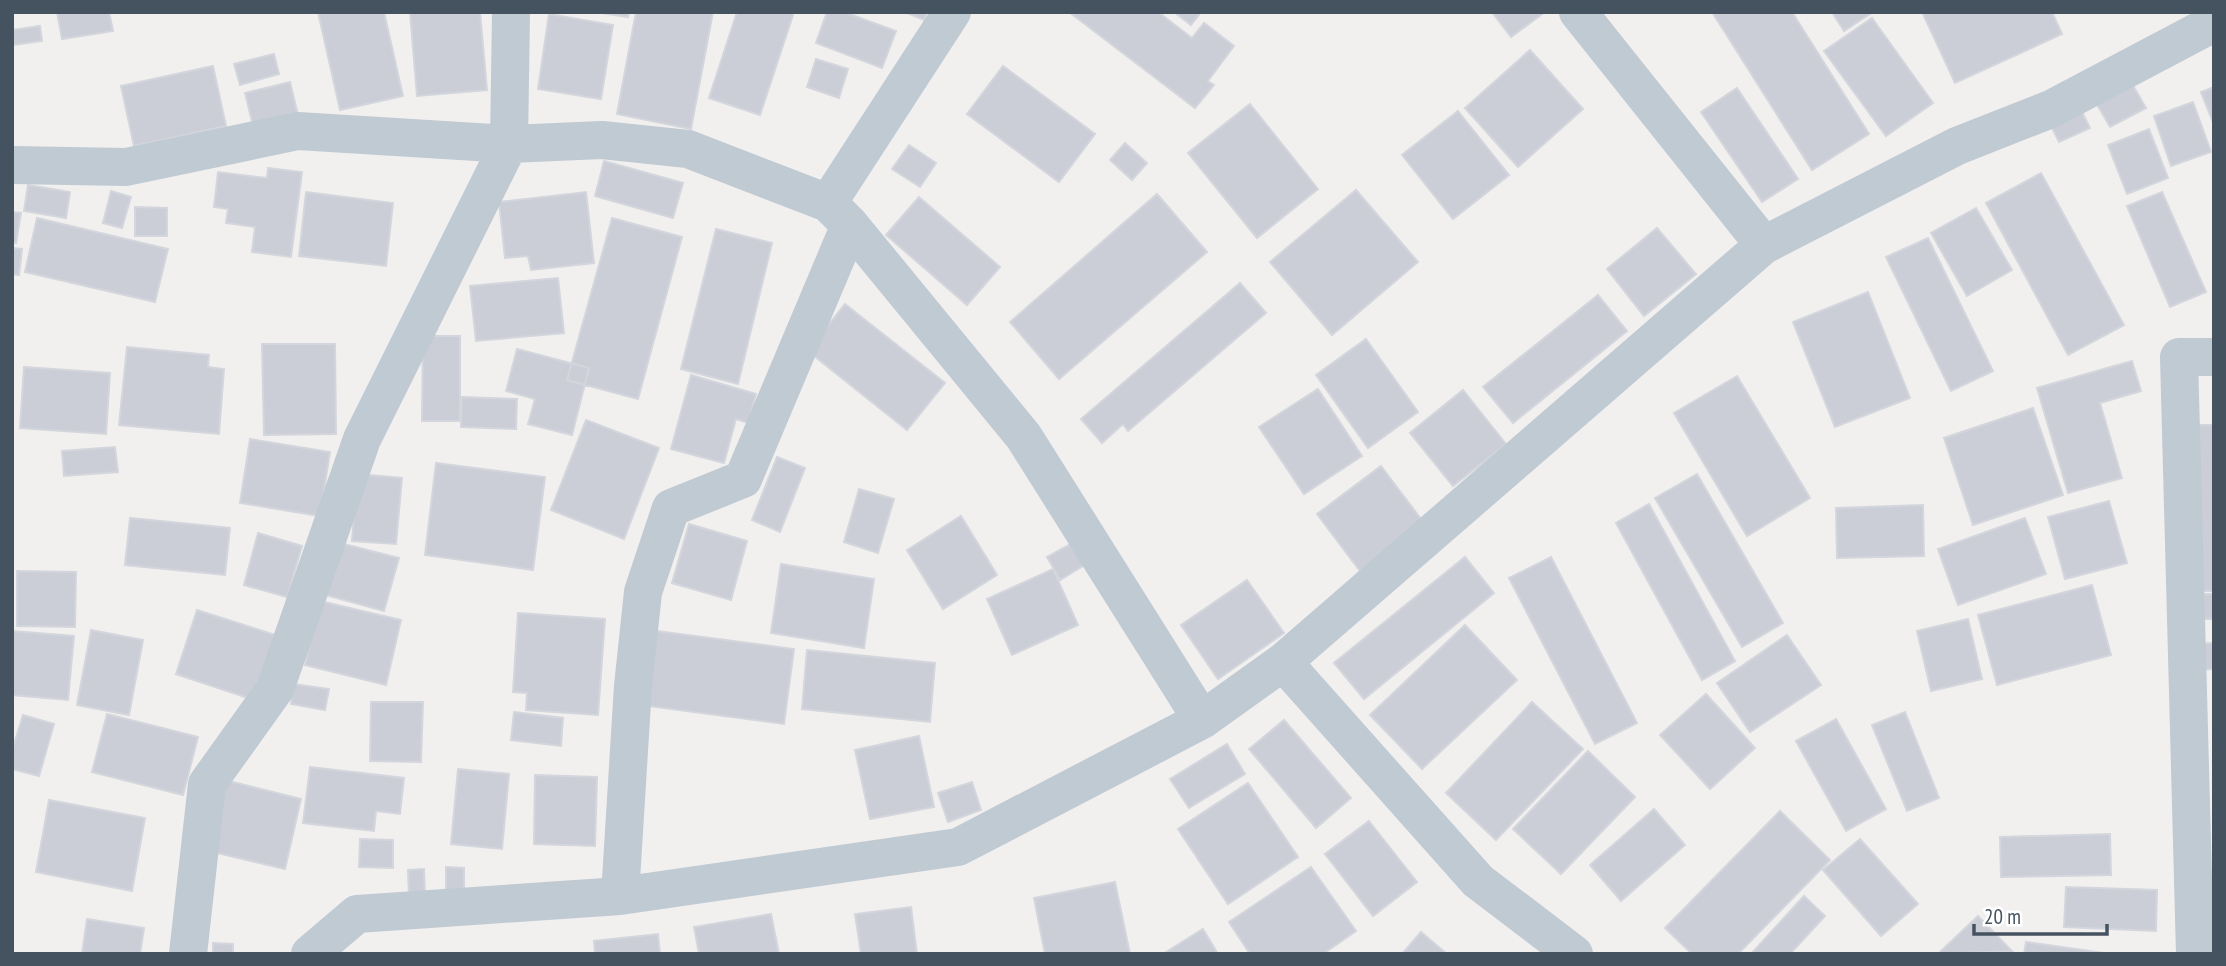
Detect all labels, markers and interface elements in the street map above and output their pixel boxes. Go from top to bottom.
scale bar [1974,892,2107,936]
text: 20 m [1984,903,2021,930]

